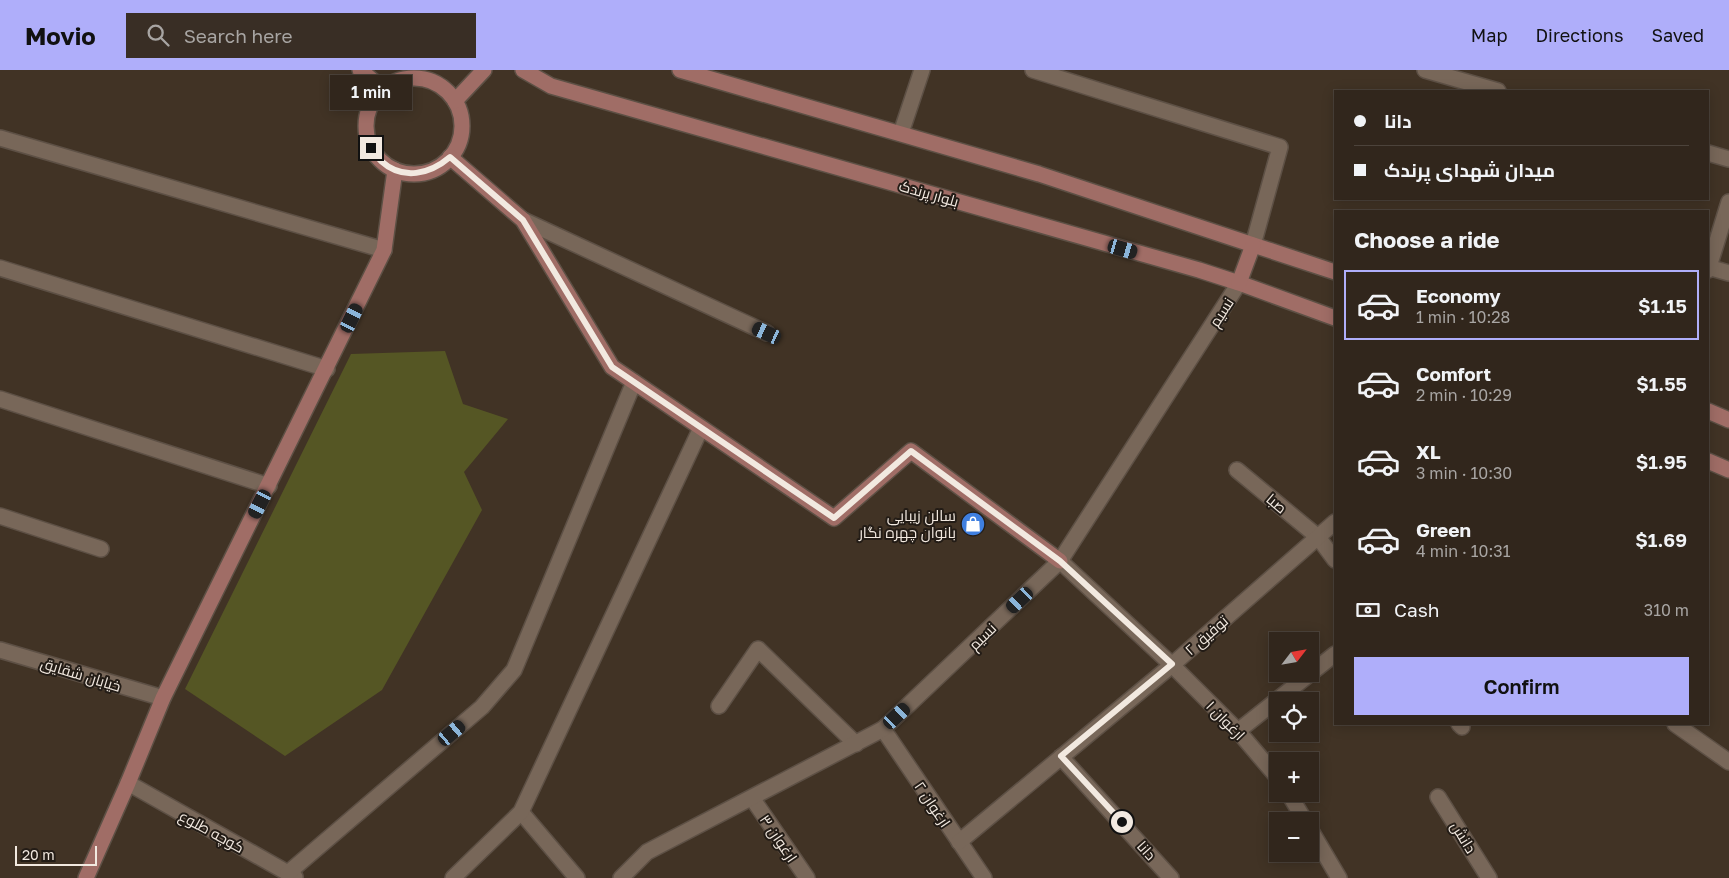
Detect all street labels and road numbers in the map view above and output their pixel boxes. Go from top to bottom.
street label: بلوار پرندک [896,176,961,212]
street label: نسیم [1205,294,1239,331]
street label: صبا [1263,489,1291,517]
street label: توفیق ۲ [1181,611,1233,660]
street label: نسیم [965,619,1001,655]
street label: خیابان شقایق [38,653,123,697]
street label: ارغوان ۱ [1201,697,1249,745]
street label: ارغوان ۲ [910,778,955,831]
street label: کوچه طلوع [175,806,248,859]
street label: ارغوان ۳ [755,811,801,866]
street label: دانش [1446,818,1481,857]
street label: دانا [1134,837,1160,863]

